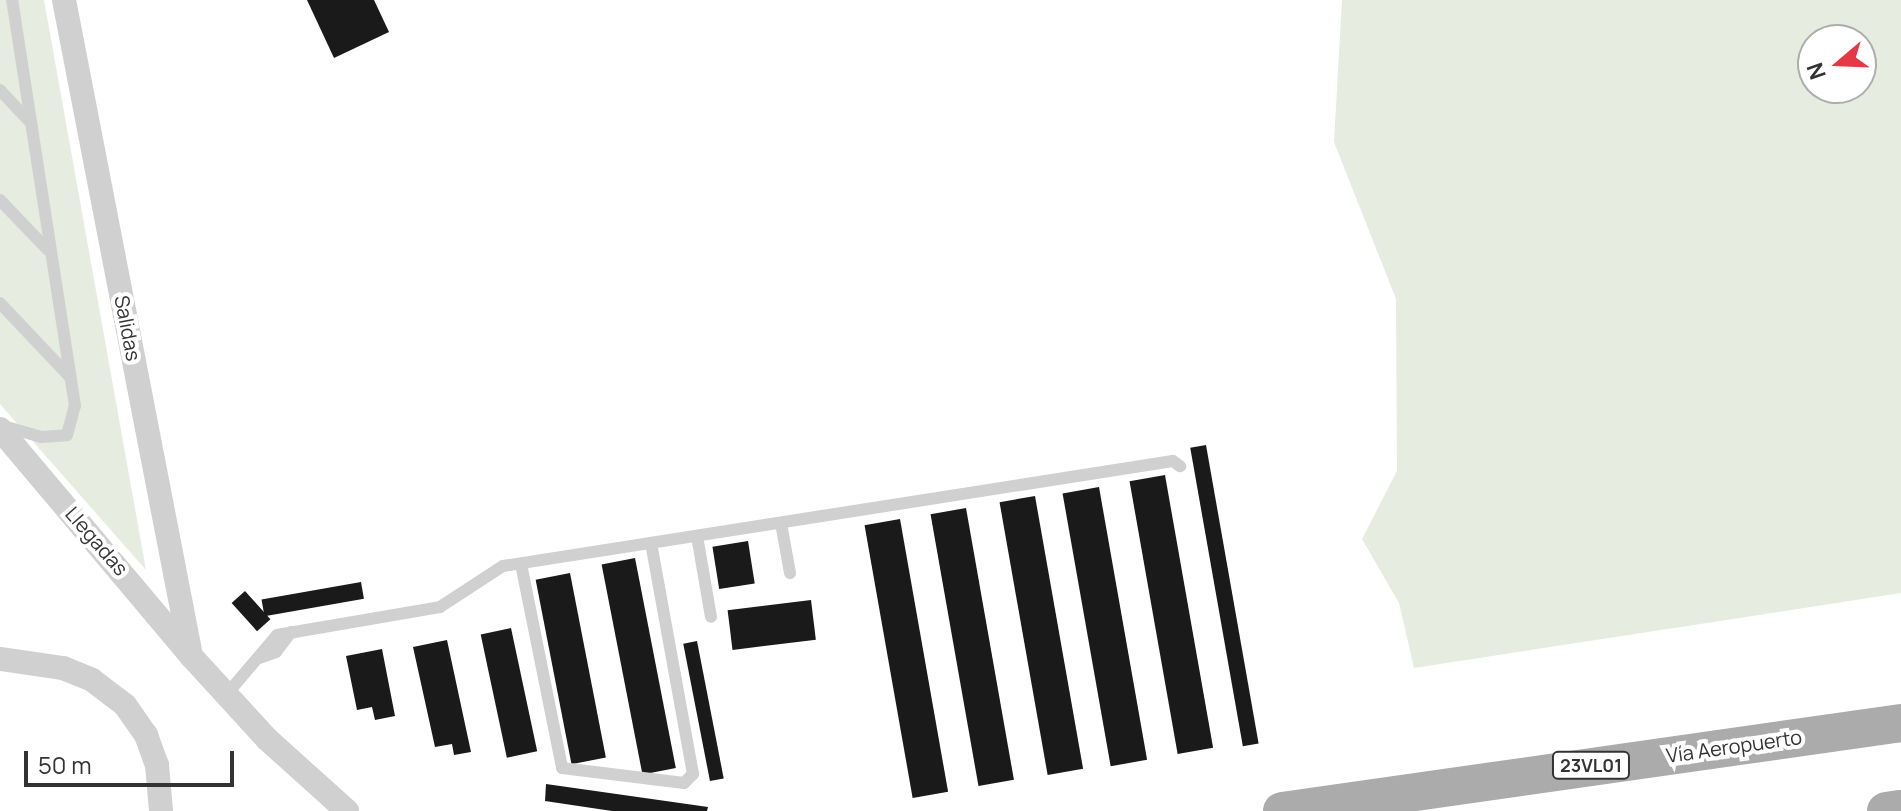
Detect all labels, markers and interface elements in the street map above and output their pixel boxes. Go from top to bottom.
north arrow [1797,24,1877,104]
text: N [1799,59,1833,84]
street label: Salidas [110,293,146,363]
street label: Llegadas [61,502,133,580]
street label: Vía Aeropuerto [1665,725,1803,767]
scale bar [28,735,238,785]
text: 50 m [38,748,92,781]
road number: 23VL01 [1551,751,1631,779]

